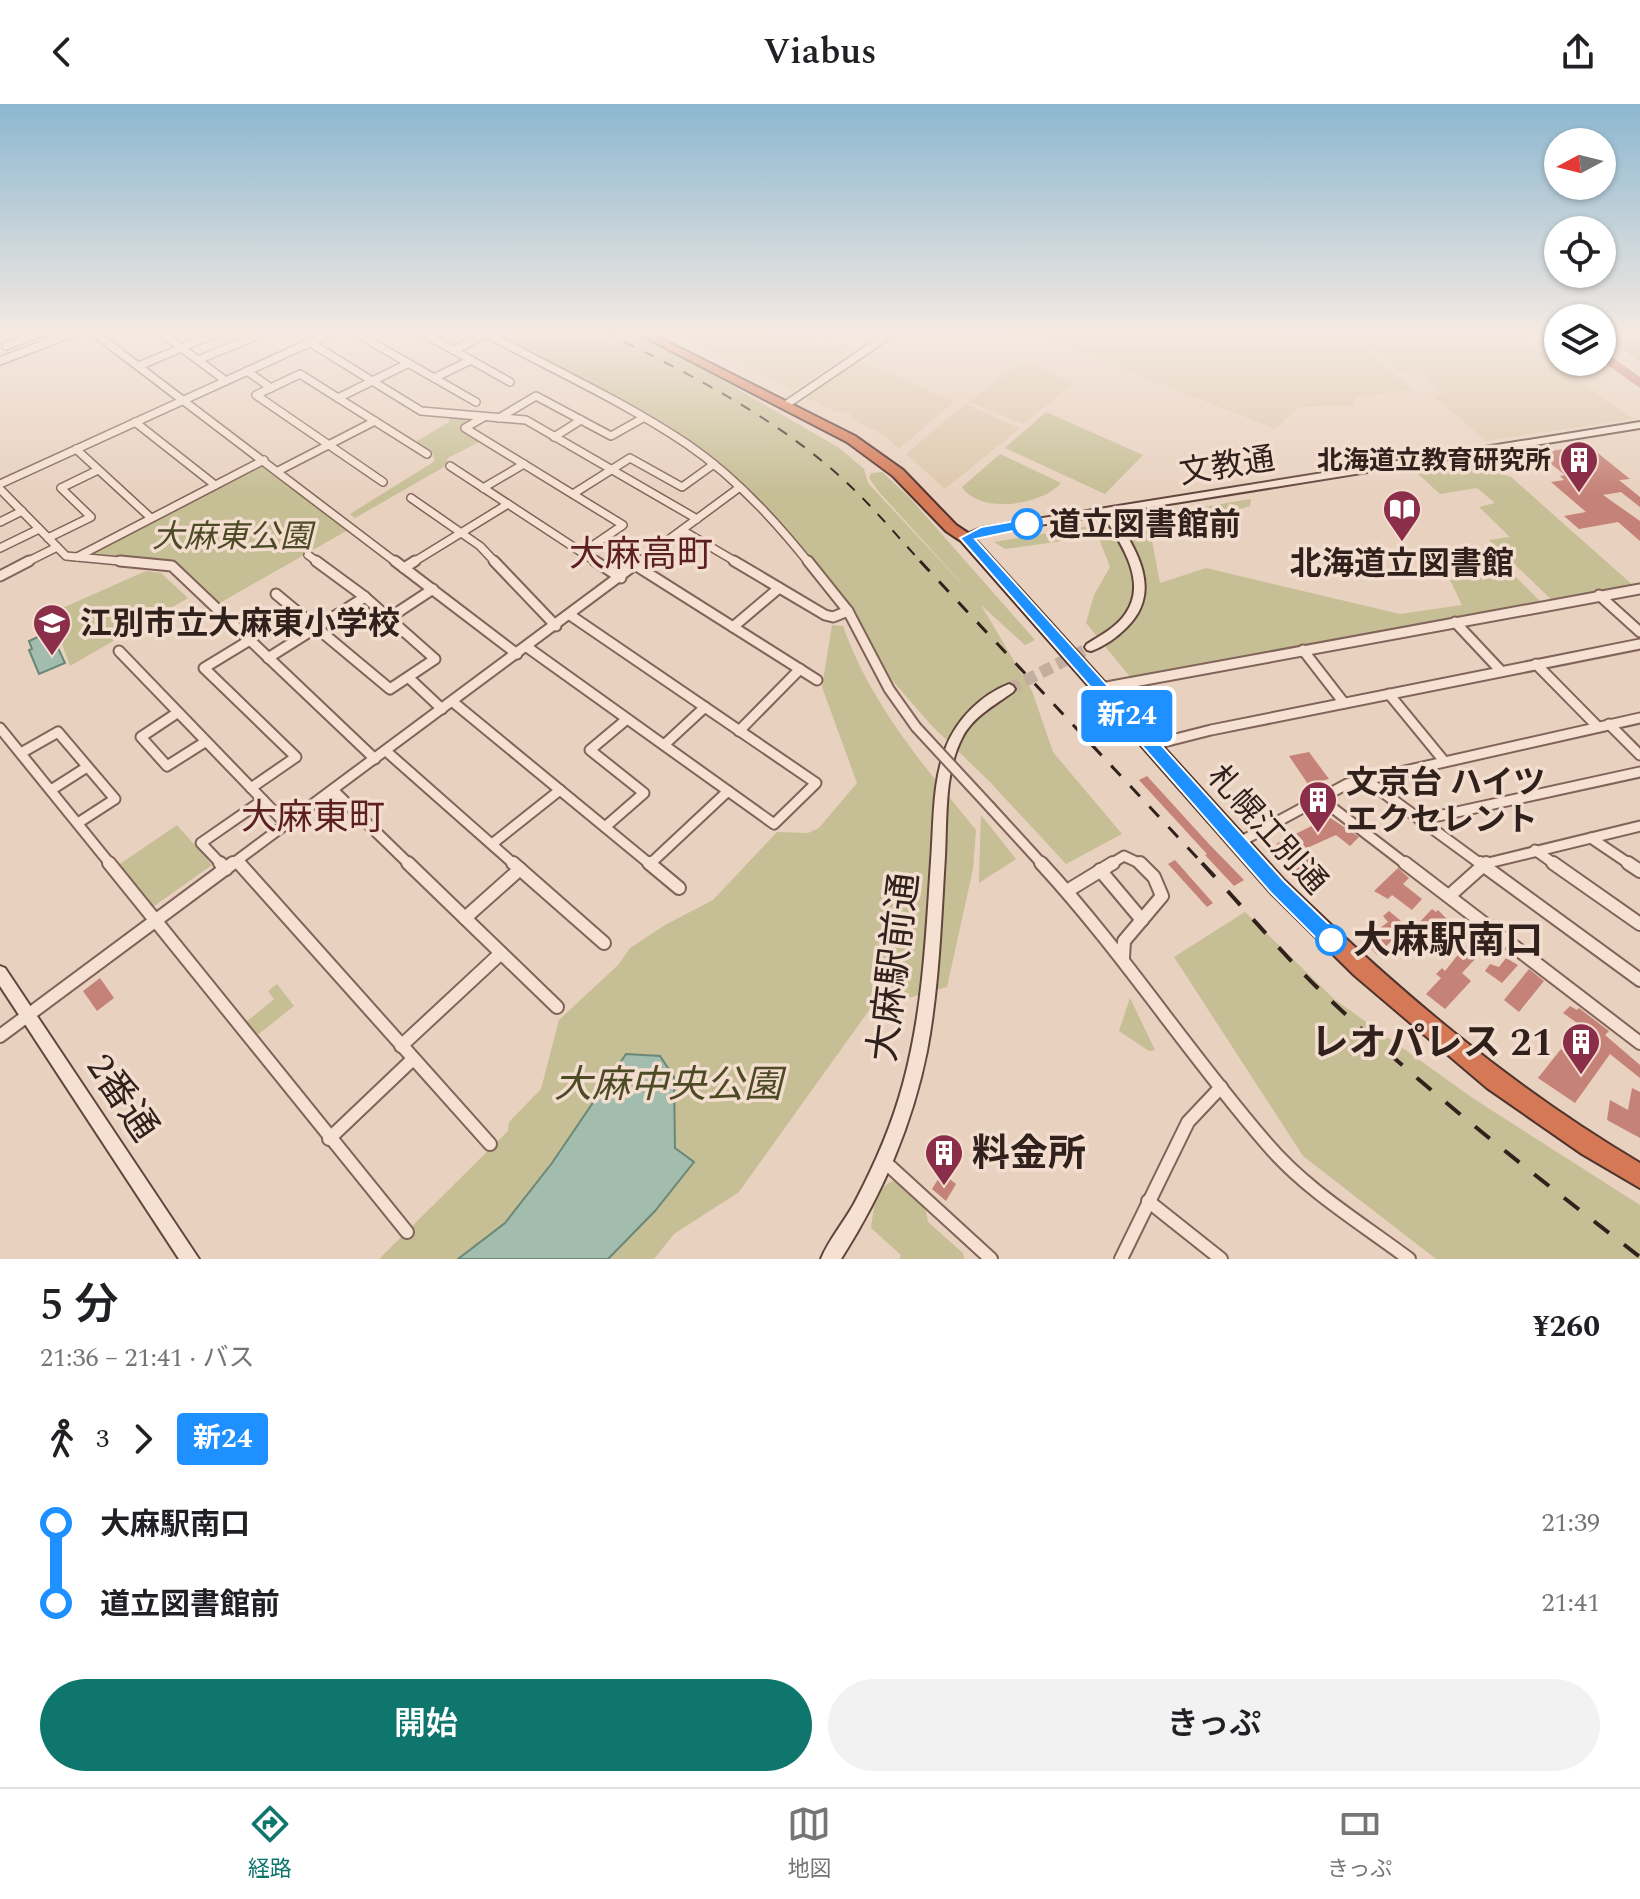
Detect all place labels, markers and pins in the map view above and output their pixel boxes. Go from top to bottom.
building icon: 北海道立教育研究所 [1558,439,1600,494]
place label: 北海道立教育研究所 [1317,441,1551,481]
library icon: 北海道立図書館 [1381,488,1423,543]
place label: 道立図書館前 [1049,501,1241,550]
marker: 道立図書館前 [1012,509,1042,539]
place label: 北海道立図書館 [1290,540,1514,589]
place label: 江別市立大麻東小学校 [80,600,400,649]
school or university icon: 江別市立大麻東小学校 [31,602,73,657]
place label: 文京台 ハイツ エクセレント [1346,759,1545,845]
building icon: 文京台 ハイツ エクセレント [1297,779,1339,834]
place label: 大麻駅南口 [1353,913,1543,971]
marker: 大麻駅南口 [1316,925,1346,955]
place label: レオパレス 21 [1311,1015,1553,1073]
building icon: レオパレス 21 [1560,1021,1602,1076]
place label: 料金所 [972,1126,1086,1184]
building icon: 料金所 [923,1132,965,1187]

